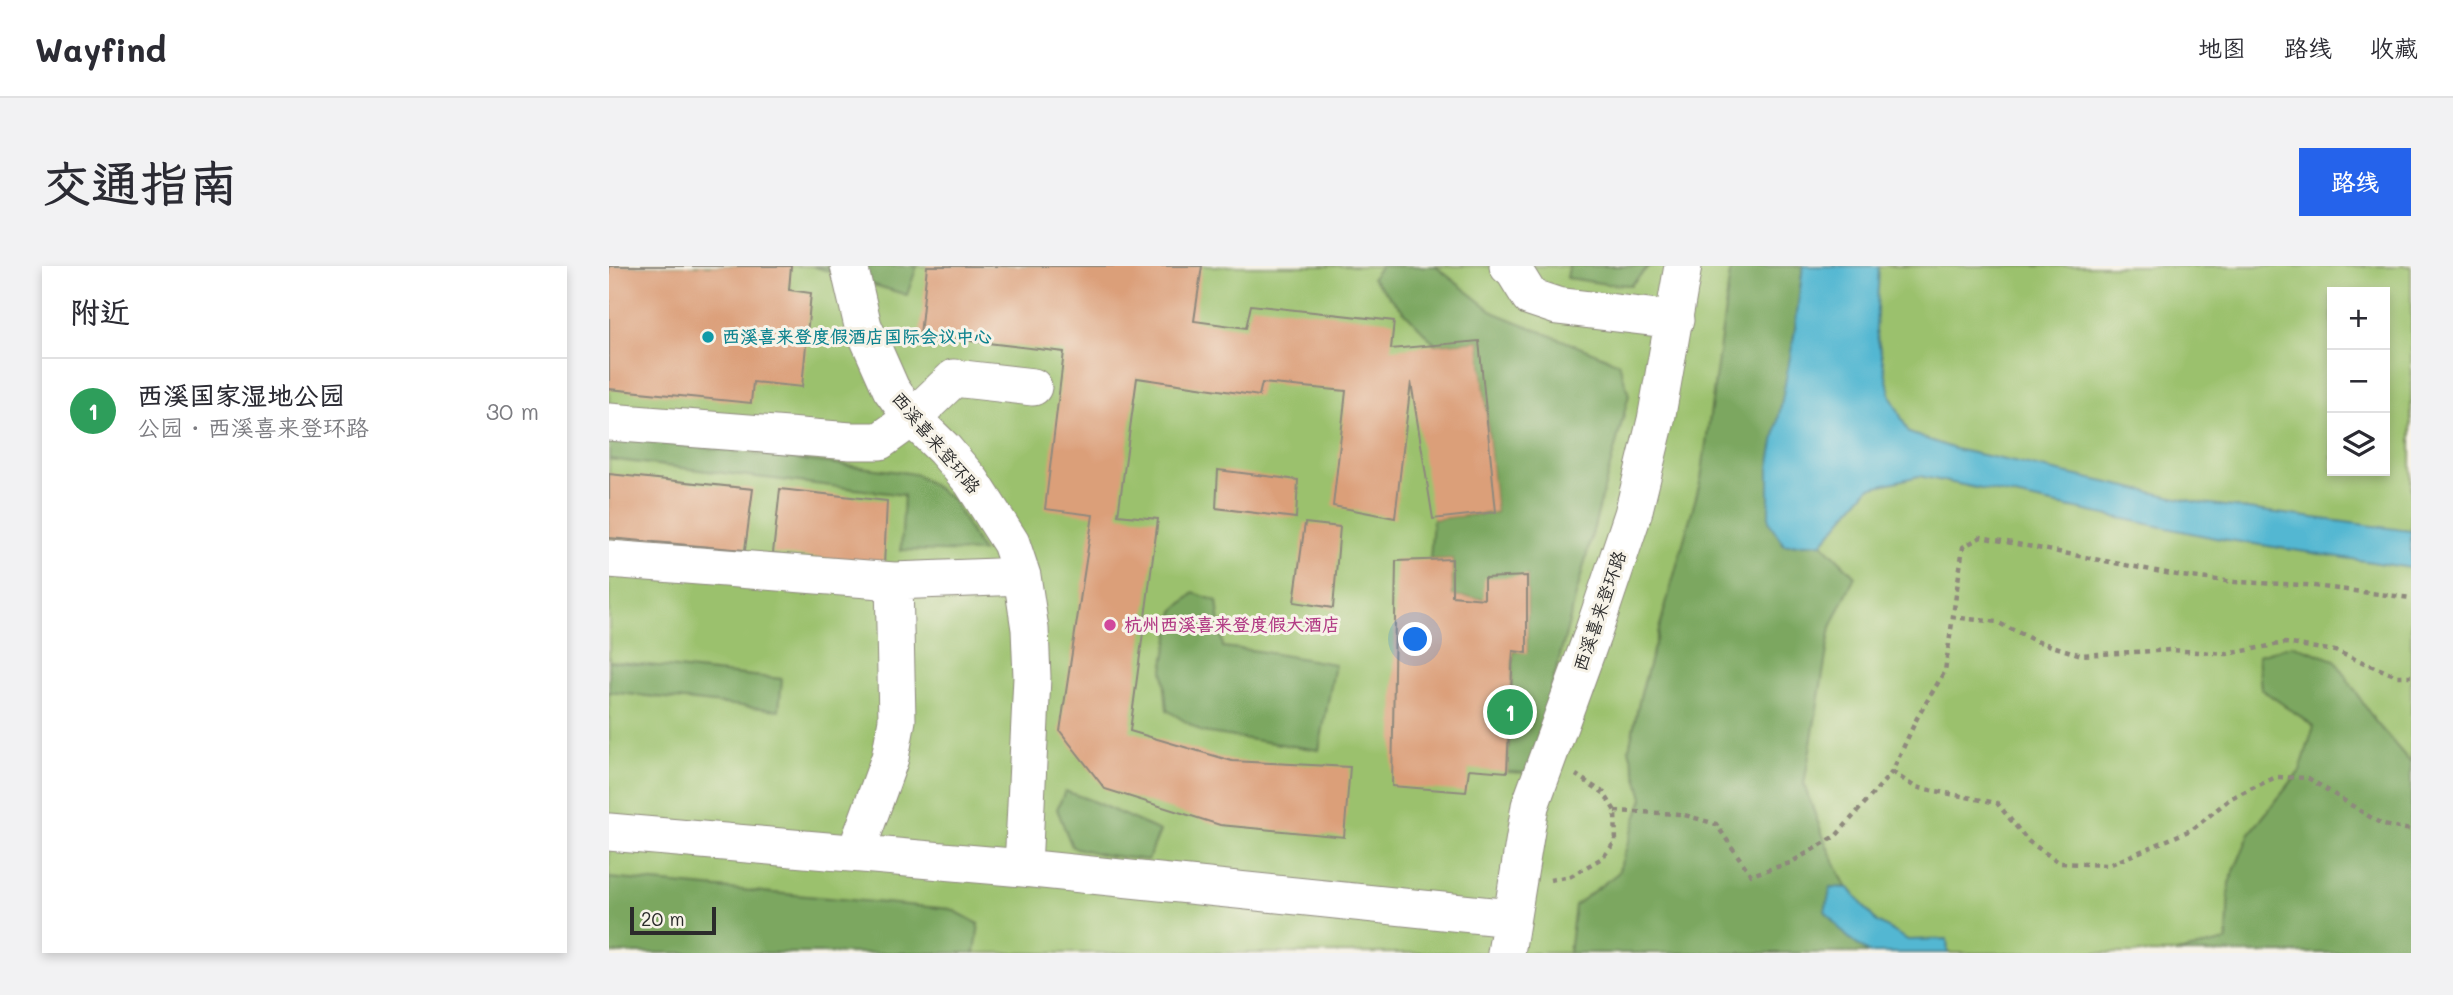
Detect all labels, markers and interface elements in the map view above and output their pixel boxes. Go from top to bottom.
text: Wayfind [35,27,166,70]
text: 地图 [2198,32,2246,63]
text: 路线 [2284,32,2332,63]
text: 收藏 [2370,32,2418,63]
button: 路线 [2299,148,2411,216]
text: 交通指南 [42,150,238,213]
map controls [2327,287,2390,476]
button: + [2327,287,2390,350]
text: 附近 [70,291,130,331]
place label: 西溪喜来登度假酒店国际会议中心 [722,324,992,348]
marker: 西溪喜来登度假酒店国际会议中心 [700,329,716,345]
button: − [2327,350,2390,413]
text: 西溪国家湿地公园 [137,378,345,412]
street label: 西溪喜来登环路 [887,386,986,498]
text: 1 [88,396,98,426]
text: 30 m [486,396,539,426]
text: 公园 · 西溪喜来登环路 [137,412,369,442]
button: layers [2327,413,2390,476]
street label: 西溪喜来登环路 [1567,547,1631,674]
place label: 杭州西溪喜来登度假大酒店 [1124,612,1340,636]
marker: 杭州西溪喜来登度假大酒店 [1102,617,1118,633]
your location [1398,622,1432,656]
pin: 1 [1487,686,1533,738]
scale bar [630,904,716,936]
text: 20 m [641,906,685,931]

